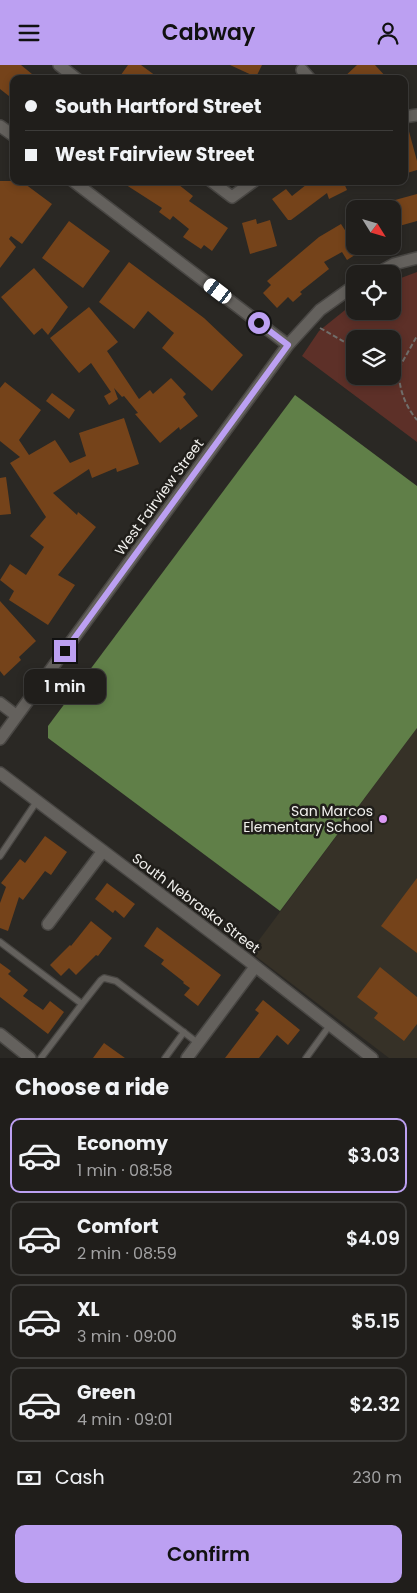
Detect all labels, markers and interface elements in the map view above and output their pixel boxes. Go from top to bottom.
text: Cabway [162,17,255,48]
icon: menu [15,19,43,47]
icon: person [374,19,402,47]
text: South Hartford Street [55,93,261,120]
text: West Fairview Street [55,141,254,168]
north arrow [346,200,401,255]
map controls [346,200,401,385]
button: locate [346,265,401,320]
car [201,276,234,306]
route start [248,312,270,334]
button: layers [346,330,401,385]
street label: West Fairview Street [110,435,208,559]
route end [54,640,76,662]
callout: 1 min [24,669,106,703]
text: 1 min [44,675,86,698]
place label: San Marcos Elementary School [243,801,373,837]
marker: San Marcos Elementary School [377,813,389,825]
street label: South Nebraska Street [128,848,264,958]
text: Choose a ride [15,1072,169,1103]
text: Economy [77,1130,168,1157]
icon: car [17,1133,62,1178]
text: $3.03 [348,1142,400,1169]
text: 1 min · 08:58 [77,1159,173,1182]
text: Comfort [77,1213,159,1240]
icon: car [17,1216,62,1261]
text: $4.09 [346,1225,400,1252]
text: 2 min · 08:59 [77,1242,177,1265]
text: XL [77,1296,100,1323]
icon: car [17,1299,62,1344]
text: $5.15 [351,1308,400,1335]
text: 3 min · 09:00 [77,1325,177,1348]
text: Green [77,1379,136,1406]
icon: car [17,1382,62,1427]
text: $2.32 [349,1391,400,1418]
text: 4 min · 09:01 [77,1408,173,1431]
icon: cash [15,1464,43,1492]
text: Cash [55,1464,105,1491]
text: 230 m [353,1466,402,1489]
button: Confirm [15,1525,402,1583]

